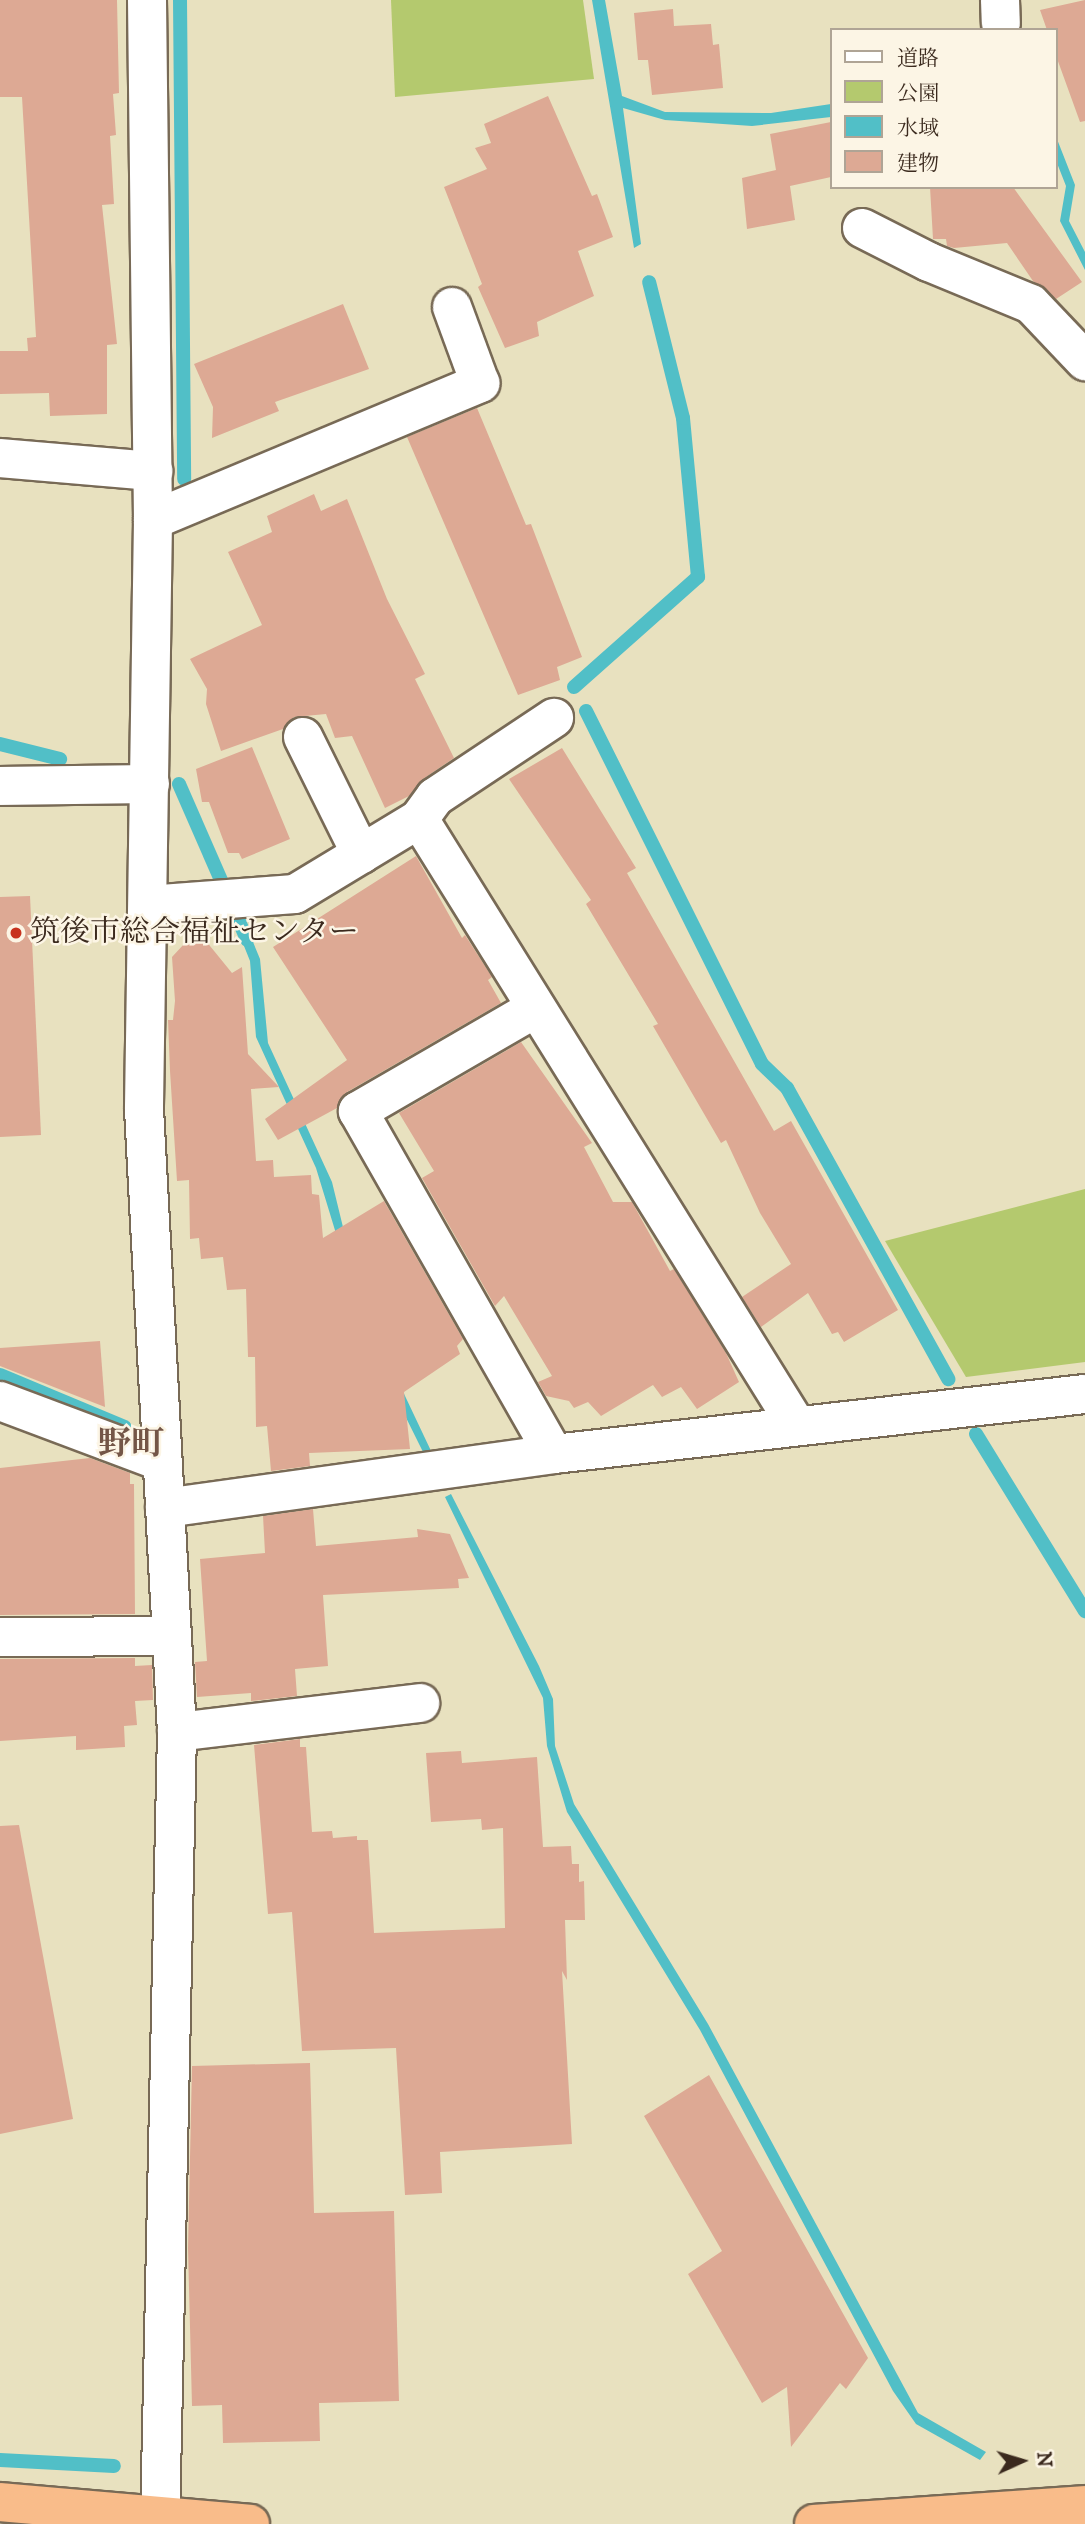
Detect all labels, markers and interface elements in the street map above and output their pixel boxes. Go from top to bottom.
legend [830,28,1057,189]
text: 道路 [897,46,939,72]
text: 公園 [897,81,939,107]
text: 水域 [897,116,939,142]
text: 建物 [897,151,939,177]
place label: 筑後市総合福祉センター [30,915,360,951]
marker: 筑後市総合福祉センター [8,925,24,941]
district label: 野町 [98,1425,164,1465]
north arrow [987,2426,1057,2496]
text: N [1031,2451,1055,2468]

